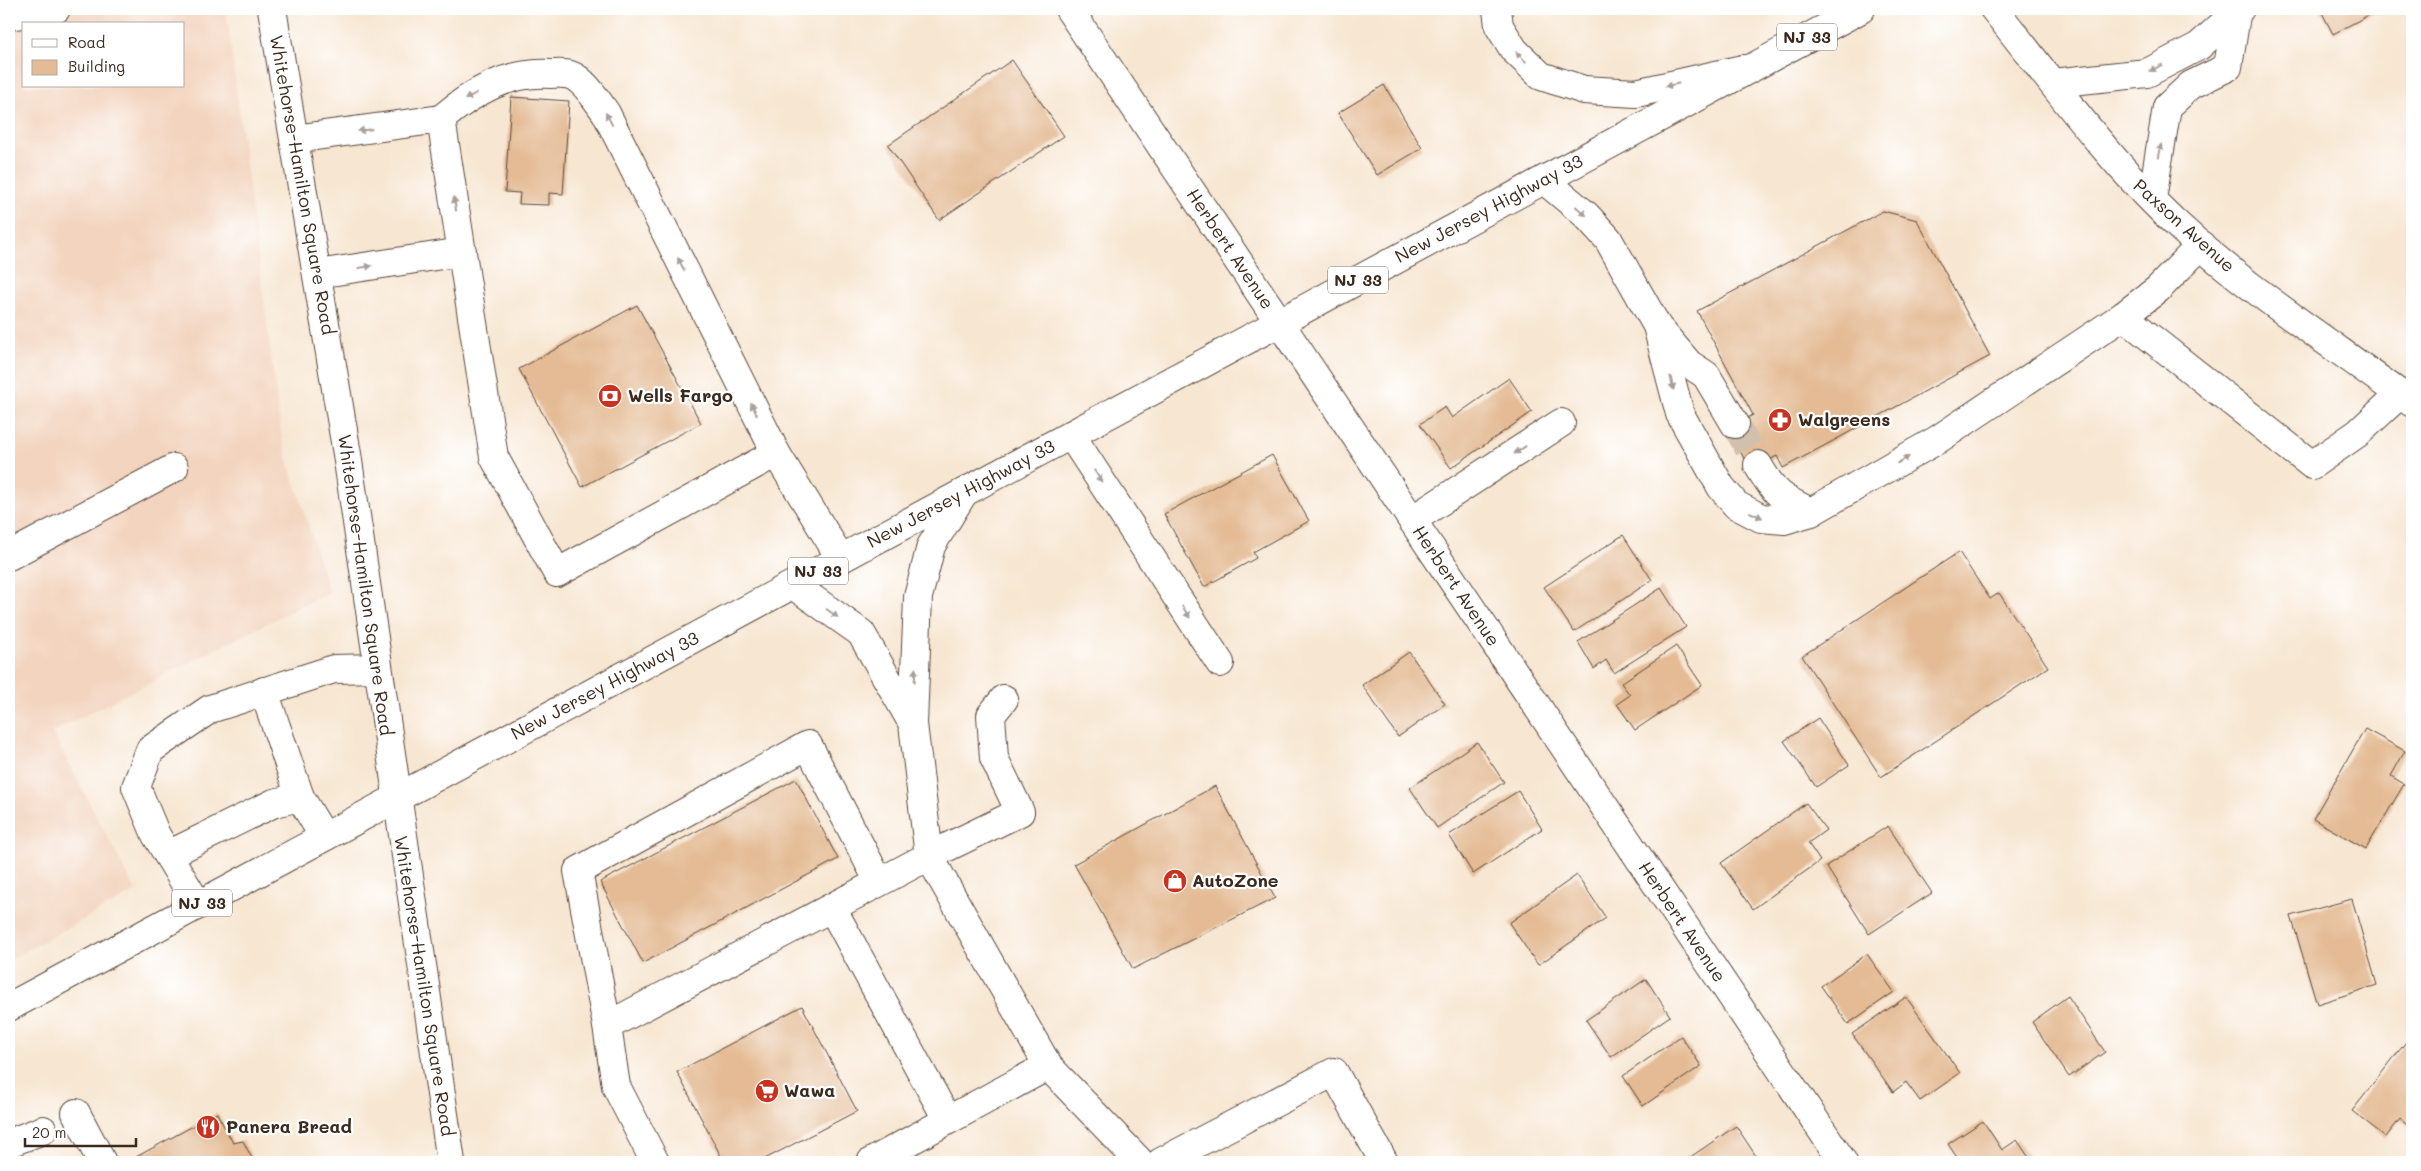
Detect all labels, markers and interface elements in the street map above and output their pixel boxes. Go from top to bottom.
legend [22,22,185,88]
road number: NJ 33 [1777,24,1837,51]
text: Road [68,32,105,52]
street label: Whitehorse-Hamilton Square Road [265,33,341,337]
one-way arrow [1515,51,1527,63]
text: Building [68,56,125,76]
one-way arrow [2149,64,2163,72]
one-way arrow [1664,81,1680,89]
one-way arrow [465,91,478,100]
one-way arrow [605,111,613,126]
one-way arrow [357,126,373,134]
one-way arrow [2156,142,2164,158]
street label: New Jersey Highway 33 [1390,148,1587,268]
street label: Paxson Avenue [2129,173,2241,277]
street label: Herbert Avenue [1182,183,1280,313]
one-way arrow [450,196,458,212]
one-way arrow [1575,205,1587,216]
one-way arrow [677,257,685,271]
one-way arrow [357,262,373,270]
road number: NJ 33 [1328,266,1388,294]
one-way arrow [1668,375,1676,390]
bank icon: Wells Fargo [597,383,623,409]
place label: Wells Fargo [628,383,733,407]
one-way arrow [750,402,758,416]
pharmacy icon: Walgreens [1767,407,1793,433]
place label: Walgreens [1798,407,1890,431]
street label: Whitehorse-Hamilton Square Road [333,433,399,737]
street label: New Jersey Highway 33 [862,433,1059,553]
one-way arrow [1513,445,1527,455]
one-way arrow [1896,456,1910,464]
one-way arrow [1093,469,1102,482]
one-way arrow [1749,512,1763,520]
street label: Herbert Avenue [1408,520,1506,650]
road number: NJ 33 [788,558,848,584]
one-way arrow [1182,605,1191,618]
one-way arrow [825,608,839,618]
street label: New Jersey Highway 33 [506,625,703,745]
one-way arrow [911,667,919,683]
street label: Whitehorse-Hamilton Square Road [389,834,461,1138]
street label: Herbert Avenue [1634,856,1732,986]
shop icon: AutoZone [1162,868,1188,894]
place label: AutoZone [1192,868,1279,892]
road number: NJ 33 [172,890,232,916]
supermarket icon: Wawa [754,1078,780,1104]
place label: Wawa [784,1078,835,1102]
restaurant icon: Panera Bread [195,1114,221,1140]
place label: Panera Bread [226,1114,352,1138]
scale bar [25,1116,136,1148]
text: 20 m [32,1122,66,1142]

